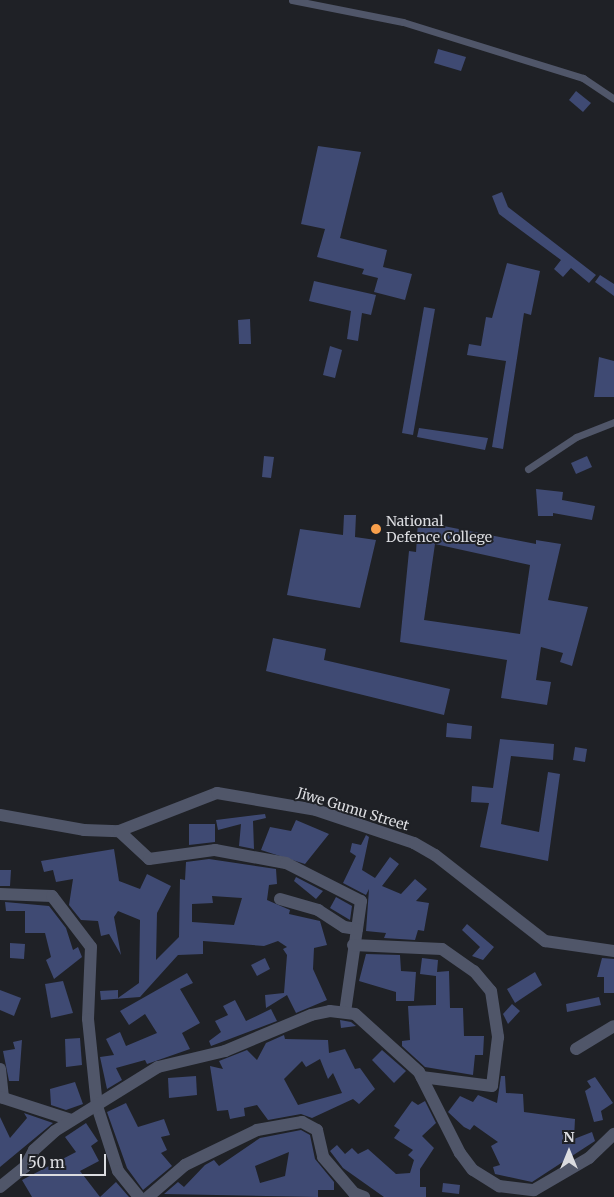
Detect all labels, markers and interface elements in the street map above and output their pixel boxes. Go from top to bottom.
place label: National Defence College [386,513,492,546]
marker: National Defence College [370,523,382,535]
street label: Jiwe Gumu Street [295,784,411,834]
north arrow [544,1127,594,1177]
text: N [563,1128,575,1146]
scale bar [22,1144,109,1176]
text: 50 m [28,1153,65,1172]

